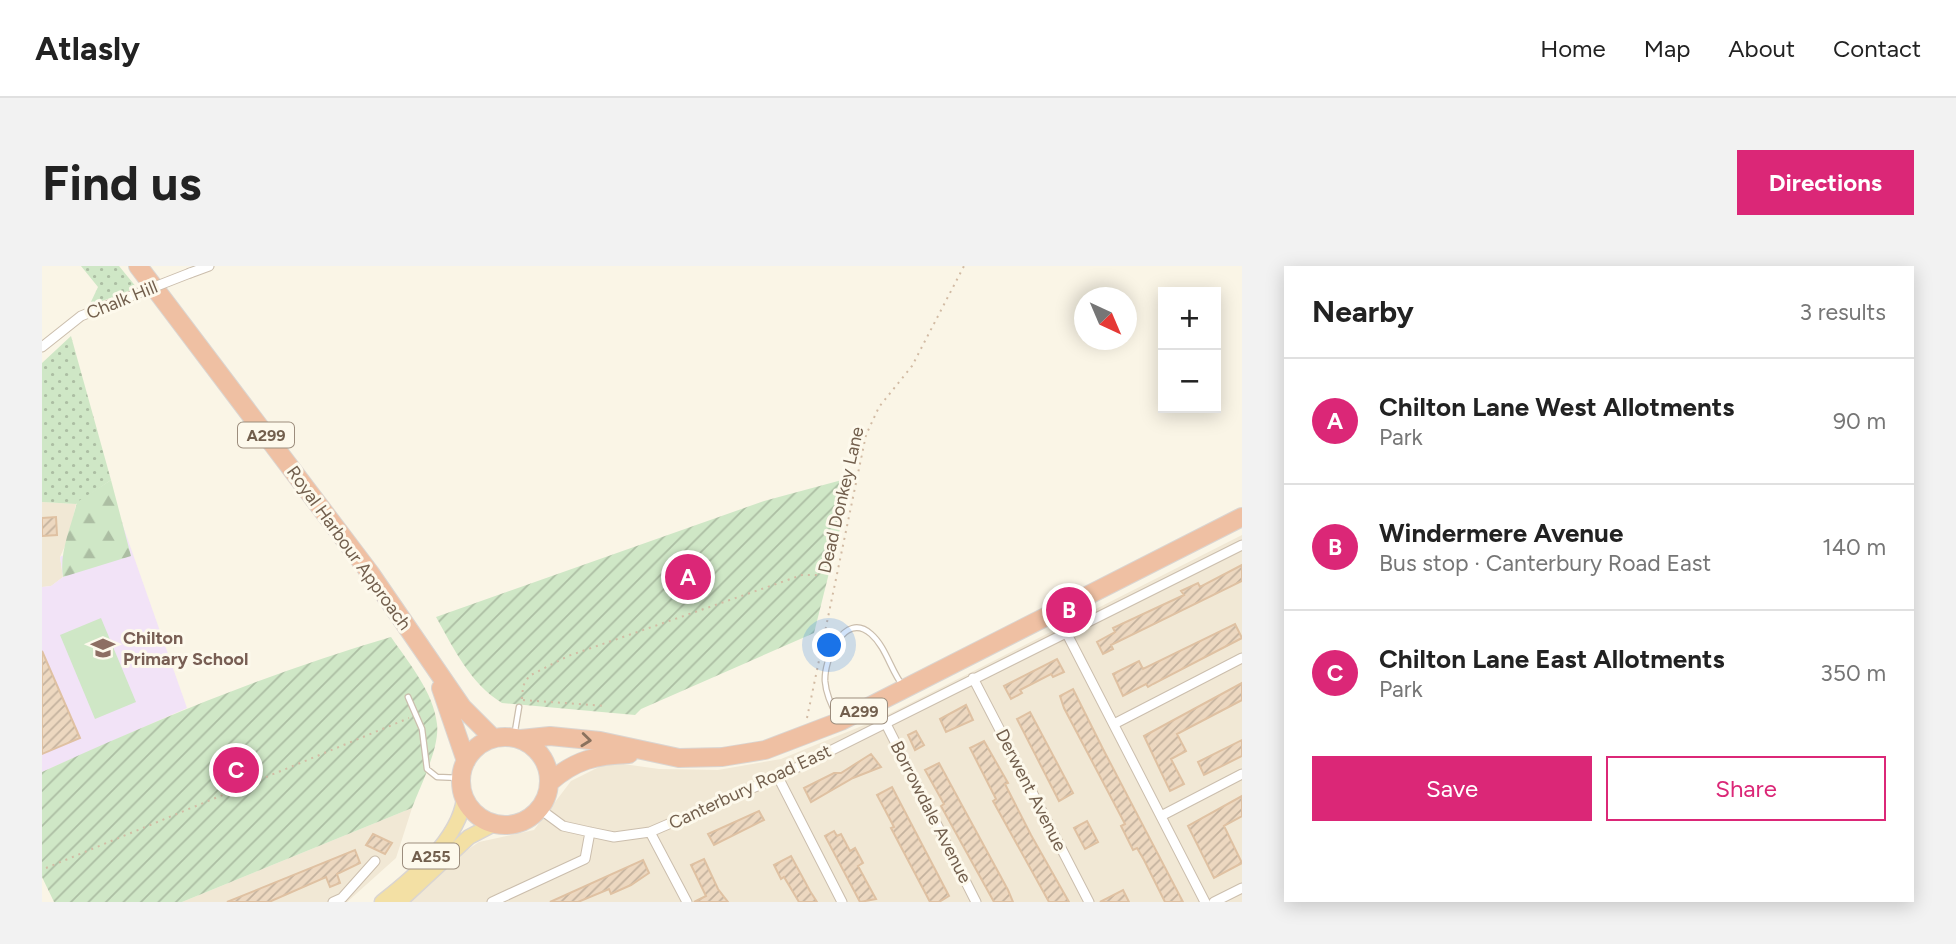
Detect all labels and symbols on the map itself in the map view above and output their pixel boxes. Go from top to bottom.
street label: Chalk Hill [83,276,161,324]
north arrow [1074,287,1137,350]
road number: A299 [238,422,294,448]
street label: Dead Donkey Lane [813,424,869,575]
street label: Royal Harbour Approach [282,462,416,634]
pin: A [665,551,711,603]
pin: B [1046,584,1092,636]
place label: Chilton Primary School [123,627,248,670]
your location [812,628,846,662]
school or university icon: Chilton Primary School [89,634,117,662]
road number: A299 [831,698,887,724]
street label: Derwent Avenue [991,725,1071,855]
one-way arrow [581,732,592,747]
street label: Borrowdale Avenue [886,737,976,887]
street label: Canterbury Road East [665,740,835,834]
pin: C [213,744,259,796]
road number: A255 [403,844,459,869]

